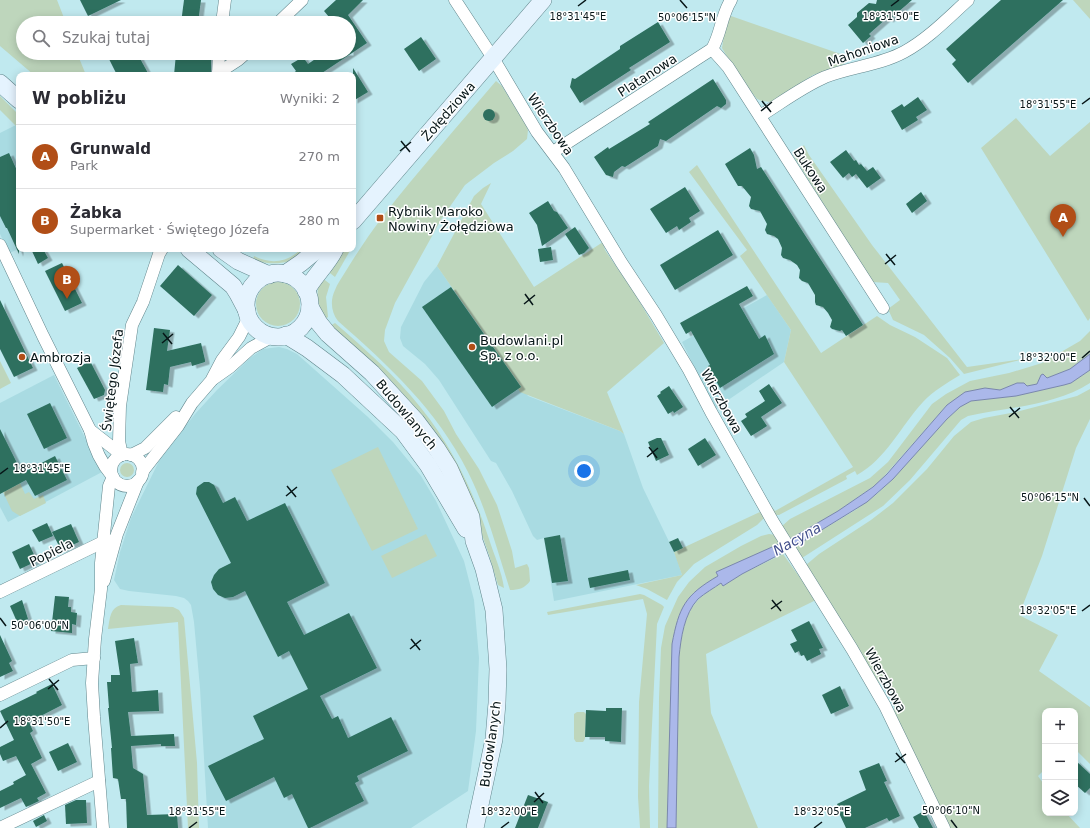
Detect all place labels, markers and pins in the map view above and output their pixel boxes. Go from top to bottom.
place label: Rybnik Maroko Nowiny Żołędziowa [388,204,514,234]
pin: A [1050,204,1076,237]
marker: Rybnik Maroko Nowiny Żołędziowa [375,213,385,223]
pin: B [54,266,80,299]
place label: Budowlani.pl Sp. z o.o. [480,333,563,363]
marker: Budowlani.pl Sp. z o.o. [467,342,477,352]
place label: Ambrozja [30,350,91,365]
marker: Ambrozja [17,352,27,362]

